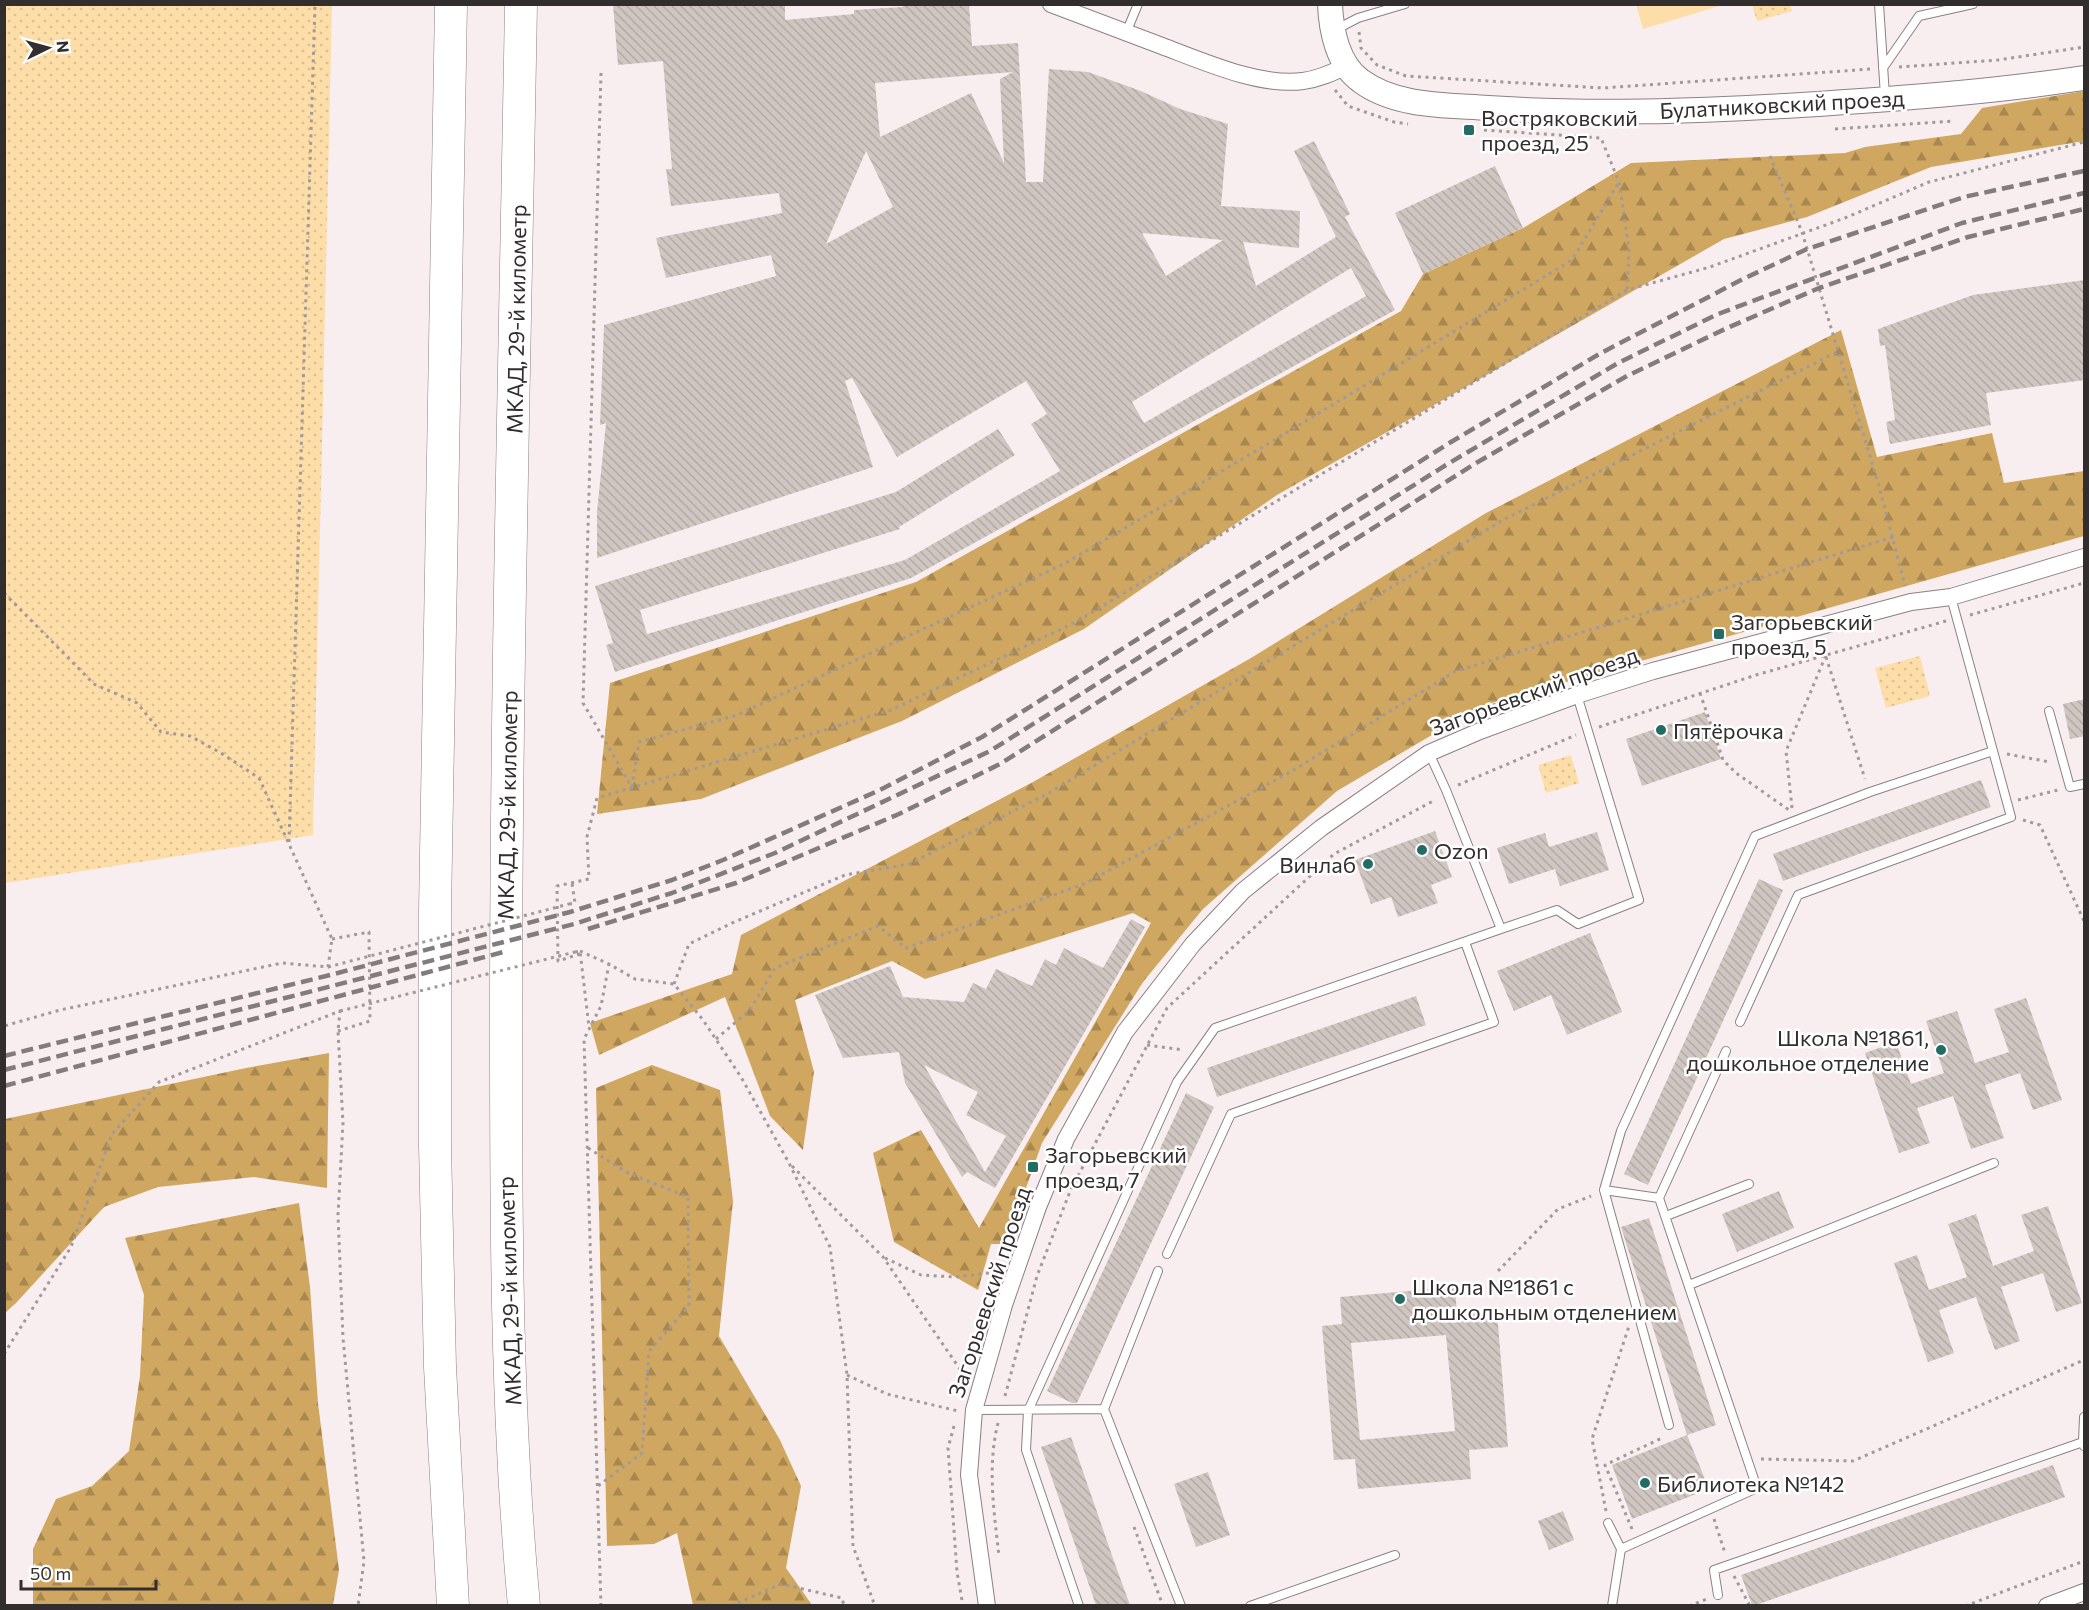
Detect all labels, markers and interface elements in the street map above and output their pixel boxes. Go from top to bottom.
north arrow [18,18,78,78]
text: N [53,40,73,53]
street label: Булатниковский проезд [1659,84,1905,124]
place label: Востряковский проезд, 25 [1481,104,1638,156]
marker: Востряковский проезд, 25 [1462,123,1476,137]
street label: МКАД, 29-й километр [500,204,532,434]
place label: Загорьевский проезд, 5 [1731,608,1873,660]
marker: Загорьевский проезд, 5 [1712,627,1726,641]
street label: Загорьевский проезд [1426,641,1642,741]
street label: МКАД, 29-й километр [491,690,523,920]
place label: Пятёрочка [1673,717,1784,744]
marker: Пятёрочка [1654,723,1668,737]
place label: Ozon [1434,837,1489,864]
marker: Ozon [1415,843,1429,857]
place label: Винлаб [1279,851,1356,878]
marker: Винлаб [1361,857,1375,871]
place label: Школа №1861, дошкольное отделение [1687,1024,1929,1076]
marker: Школа №1861, дошкольное отделение [1934,1043,1948,1057]
place label: Загорьевский проезд, 7 [1045,1141,1187,1193]
marker: Загорьевский проезд, 7 [1026,1160,1040,1174]
street label: МКАД, 29-й километр [491,1176,527,1406]
street label: Загорьевский проезд [942,1183,1036,1401]
place label: Школа №1861 с дошкольным отделением [1412,1273,1677,1325]
marker: Школа №1861 с дошкольным отделением [1393,1292,1407,1306]
place label: Библиотека №142 [1657,1470,1844,1497]
marker: Библиотека №142 [1638,1476,1652,1490]
scale bar [21,1553,156,1591]
text: 50 m [30,1562,71,1584]

